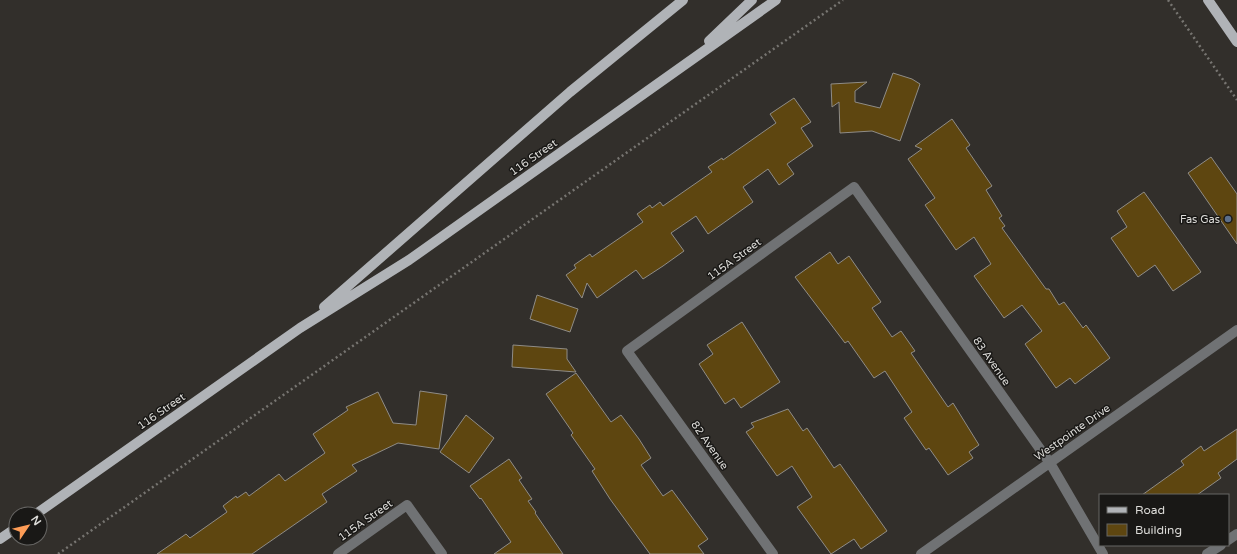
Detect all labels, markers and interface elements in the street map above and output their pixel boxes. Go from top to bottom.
street label: 116 Street [507,136,560,179]
place label: Fas Gas [1180,213,1220,226]
marker: Fas Gas [1223,214,1233,224]
street label: 115A Street [705,236,764,283]
street label: 83 Avenue [970,335,1013,388]
street label: 116 Street [135,390,188,433]
street label: Westpointe Drive [1032,401,1113,463]
street label: 82 Avenue [688,419,731,472]
legend [1099,494,1229,546]
street label: 115A Street [336,497,395,544]
text: Road [1135,503,1165,517]
north arrow [8,506,48,546]
text: N [28,513,44,528]
text: Building [1135,523,1182,537]

